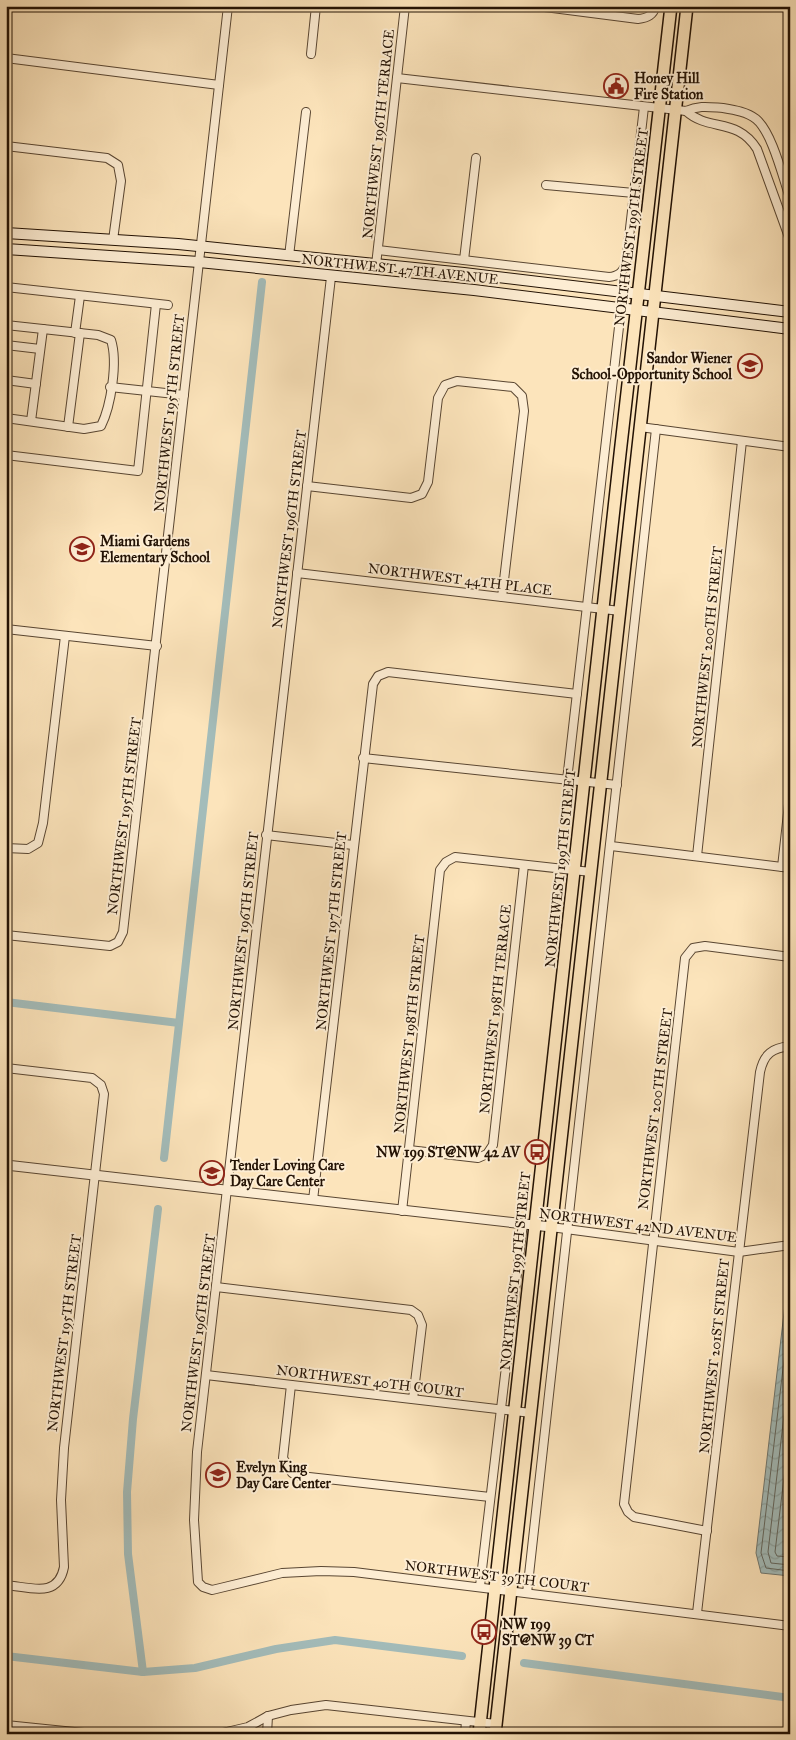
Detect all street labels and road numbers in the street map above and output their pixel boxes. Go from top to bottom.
street label: NORTHWEST 196TH TERRACE [359,29,398,240]
street label: NORTHWEST 199TH STREET [611,126,652,327]
street label: NORTHWEST 47TH AVENUE [301,251,499,288]
street label: NORTHWEST 195TH STREET [151,313,188,513]
street label: NORTHWEST 196TH STREET [269,429,310,629]
street label: NORTHWEST 200TH STREET [688,545,727,749]
street label: NORTHWEST 44TH PLACE [367,560,553,599]
street label: NORTHWEST 195TH STREET [104,716,145,916]
street label: NORTHWEST 199TH STREET [542,767,579,968]
street label: NORTHWEST 197TH STREET [313,830,350,1031]
street label: NORTHWEST 196TH STREET [225,831,262,1031]
street label: NORTHWEST 198TH TERRACE [476,903,515,1115]
street label: NORTHWEST 198TH STREET [391,933,428,1134]
street label: NORTHWEST 200TH STREET [635,1007,676,1211]
street label: NORTHWEST 199TH STREET [497,1170,534,1371]
street label: NORTHWEST 42ND AVENUE [538,1205,738,1246]
street label: NORTHWEST 195TH STREET [44,1233,85,1433]
street label: NORTHWEST 196TH STREET [178,1233,219,1433]
street label: NORTHWEST 201ST STREET [696,1257,733,1454]
street label: NORTHWEST 40TH COURT [275,1362,465,1401]
street label: NORTHWEST 39TH COURT [404,1557,591,1596]

